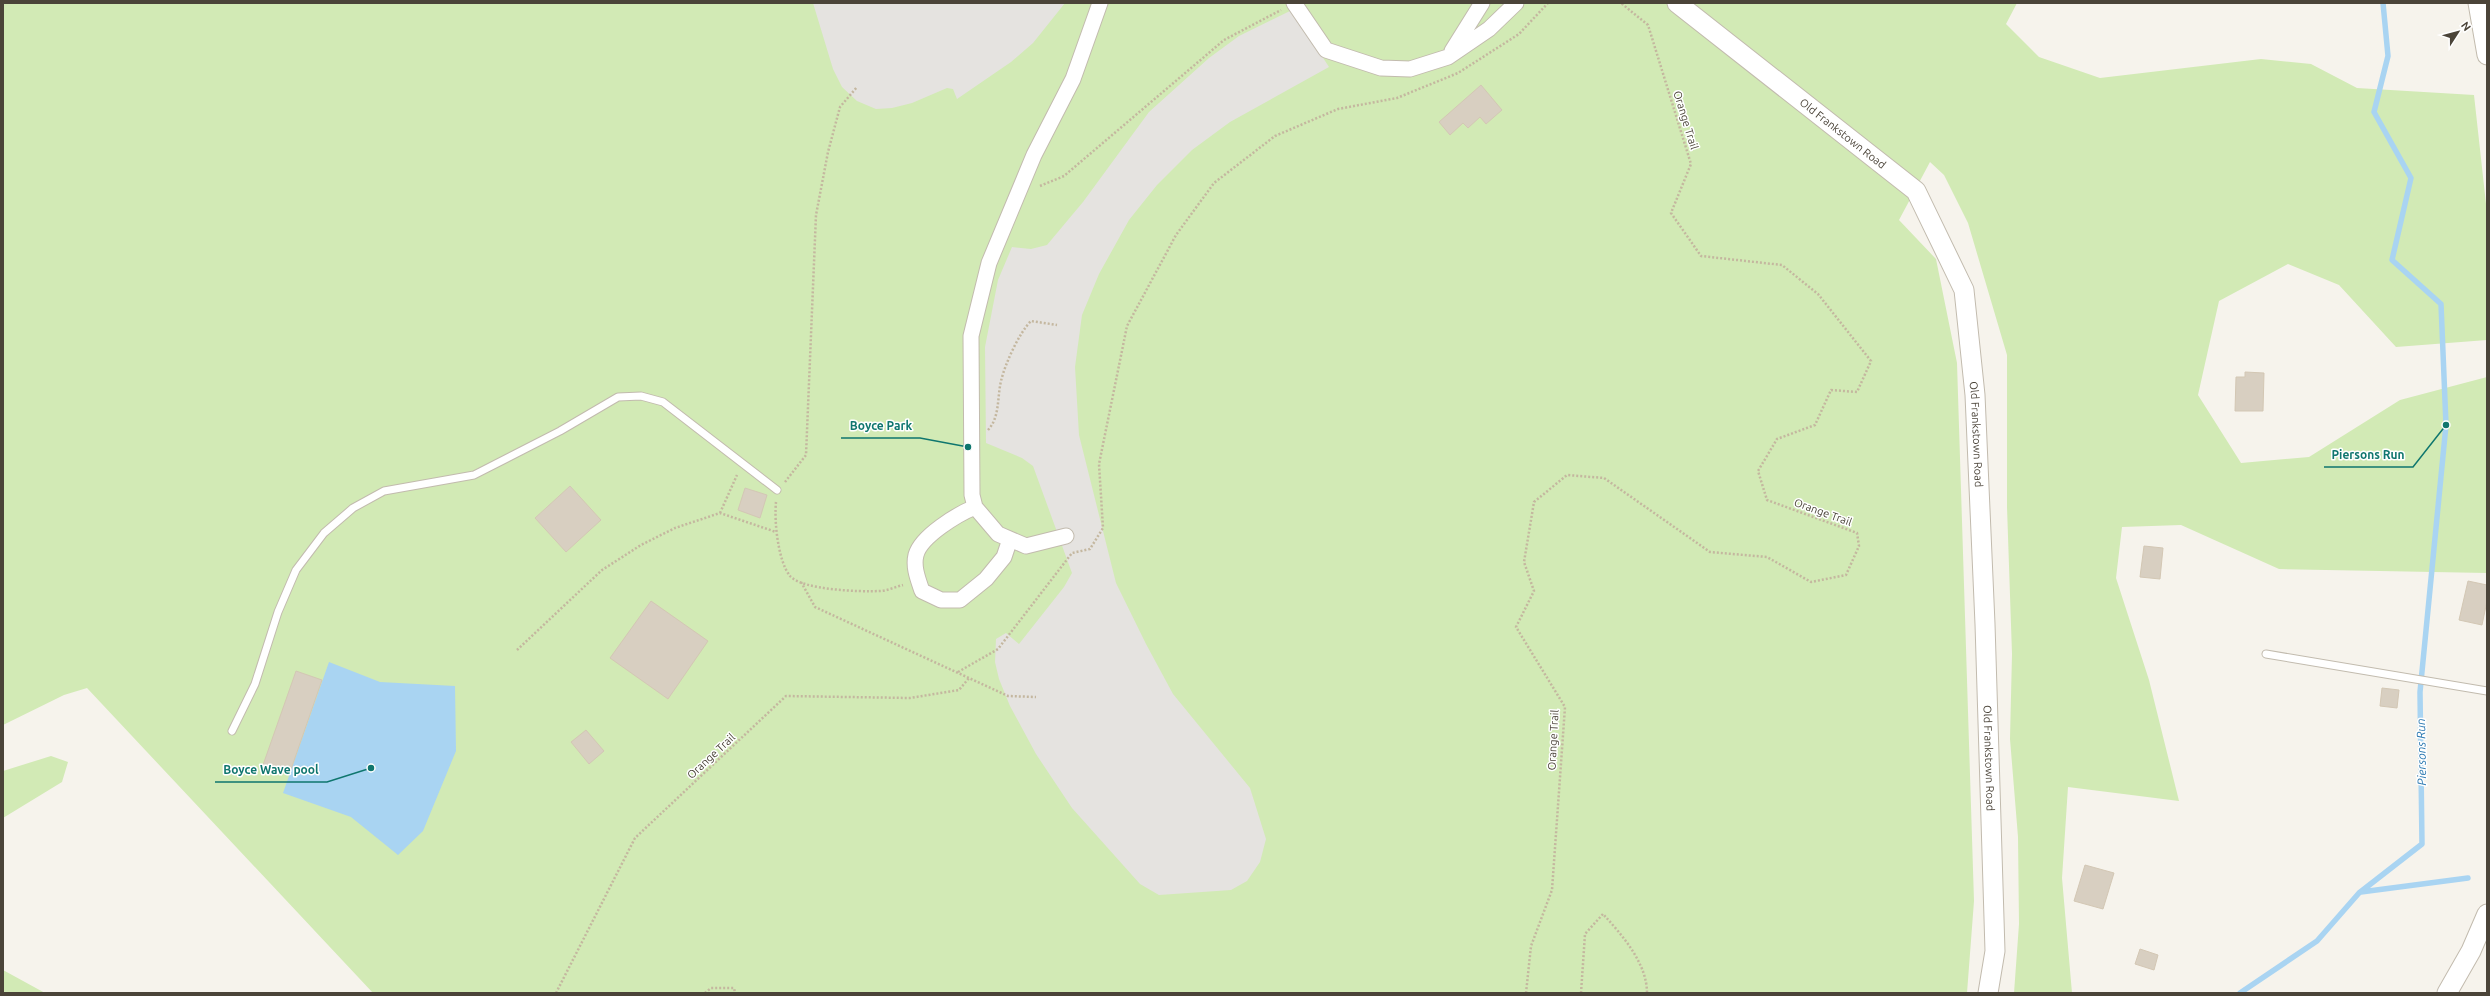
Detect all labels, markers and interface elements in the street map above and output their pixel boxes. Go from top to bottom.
north arrow [2438,12,2478,52]
text: N [2459,19,2473,33]
street label: Orange Trail [1671,89,1701,151]
street label: Old Frankstown Road [1797,96,1888,171]
street label: Old Frankstown Road [1968,381,1985,487]
callout: Boyce Park [841,414,920,438]
text: Boyce Park [850,419,912,432]
callout: Piersons Run [2324,443,2413,467]
text: Piersons Run [2331,448,2405,461]
street label: Orange Trail [1792,496,1854,528]
street label: Old Frankstown Road [1981,705,1997,811]
street label: Orange Trail [1545,709,1561,771]
water label: Piersons Run [2414,718,2428,786]
street label: Orange Trail [685,731,737,781]
callout: Boyce Wave pool [215,758,327,782]
text: Boyce Wave pool [223,763,319,776]

